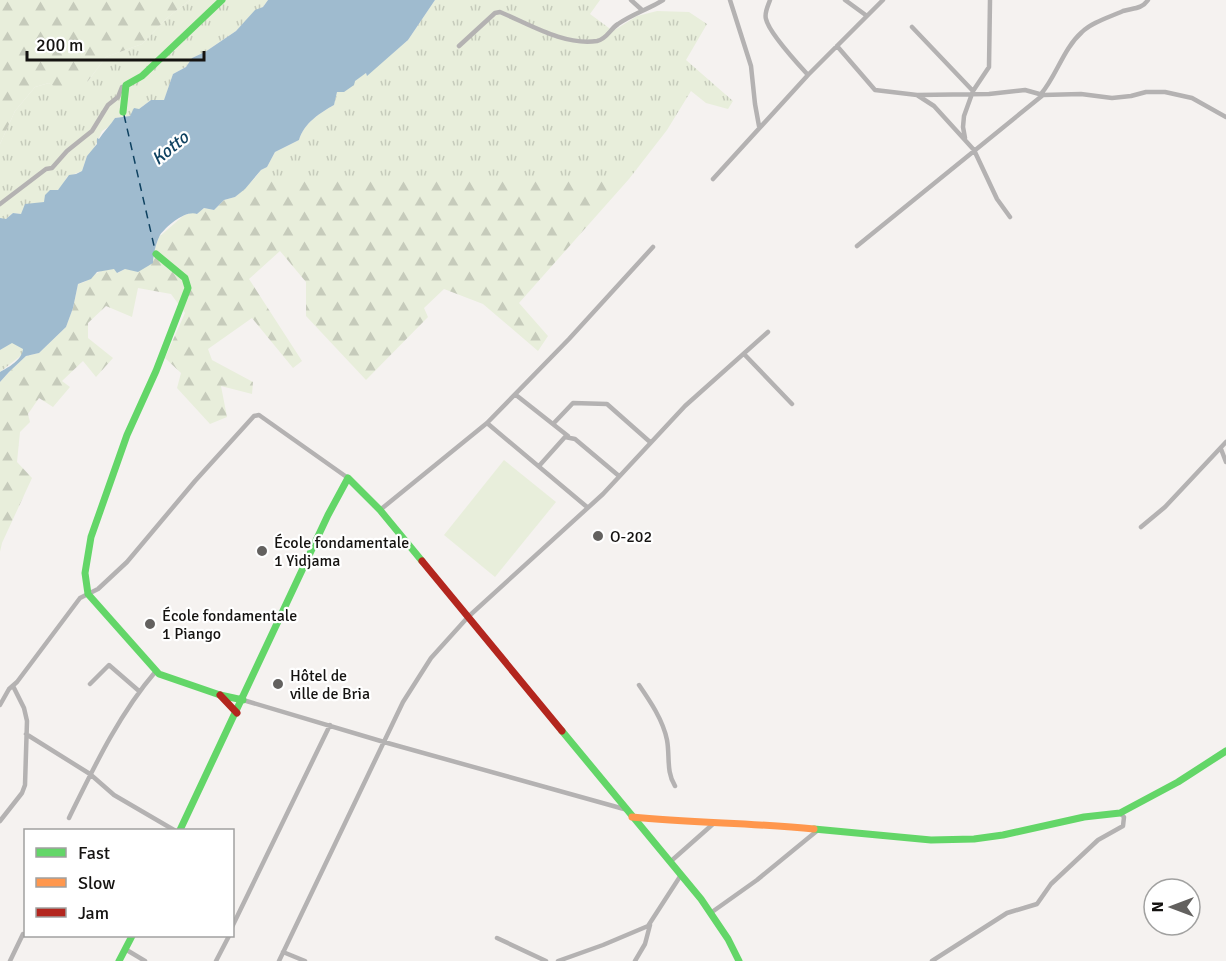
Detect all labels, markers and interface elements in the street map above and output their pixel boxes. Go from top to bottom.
scale bar [27,24,204,62]
text: 200 m [36,34,83,56]
water label: Kotto [147,125,194,170]
place label: O-202 [610,527,652,547]
marker: O-202 [591,529,605,543]
place label: École fondamentale 1 Yidjama [274,533,409,571]
marker: École fondamentale 1 Yidjama [255,544,269,558]
place label: École fondamentale 1 Piango [162,606,297,644]
marker: École fondamentale 1 Piango [143,617,157,631]
place label: Hôtel de ville de Bria [290,666,370,704]
marker: Hôtel de ville de Bria [271,677,285,691]
legend [24,829,234,937]
text: Fast [78,842,110,864]
text: Slow [78,872,115,894]
north arrow [1142,877,1202,937]
text: N [1148,901,1168,913]
text: Jam [78,902,109,924]

